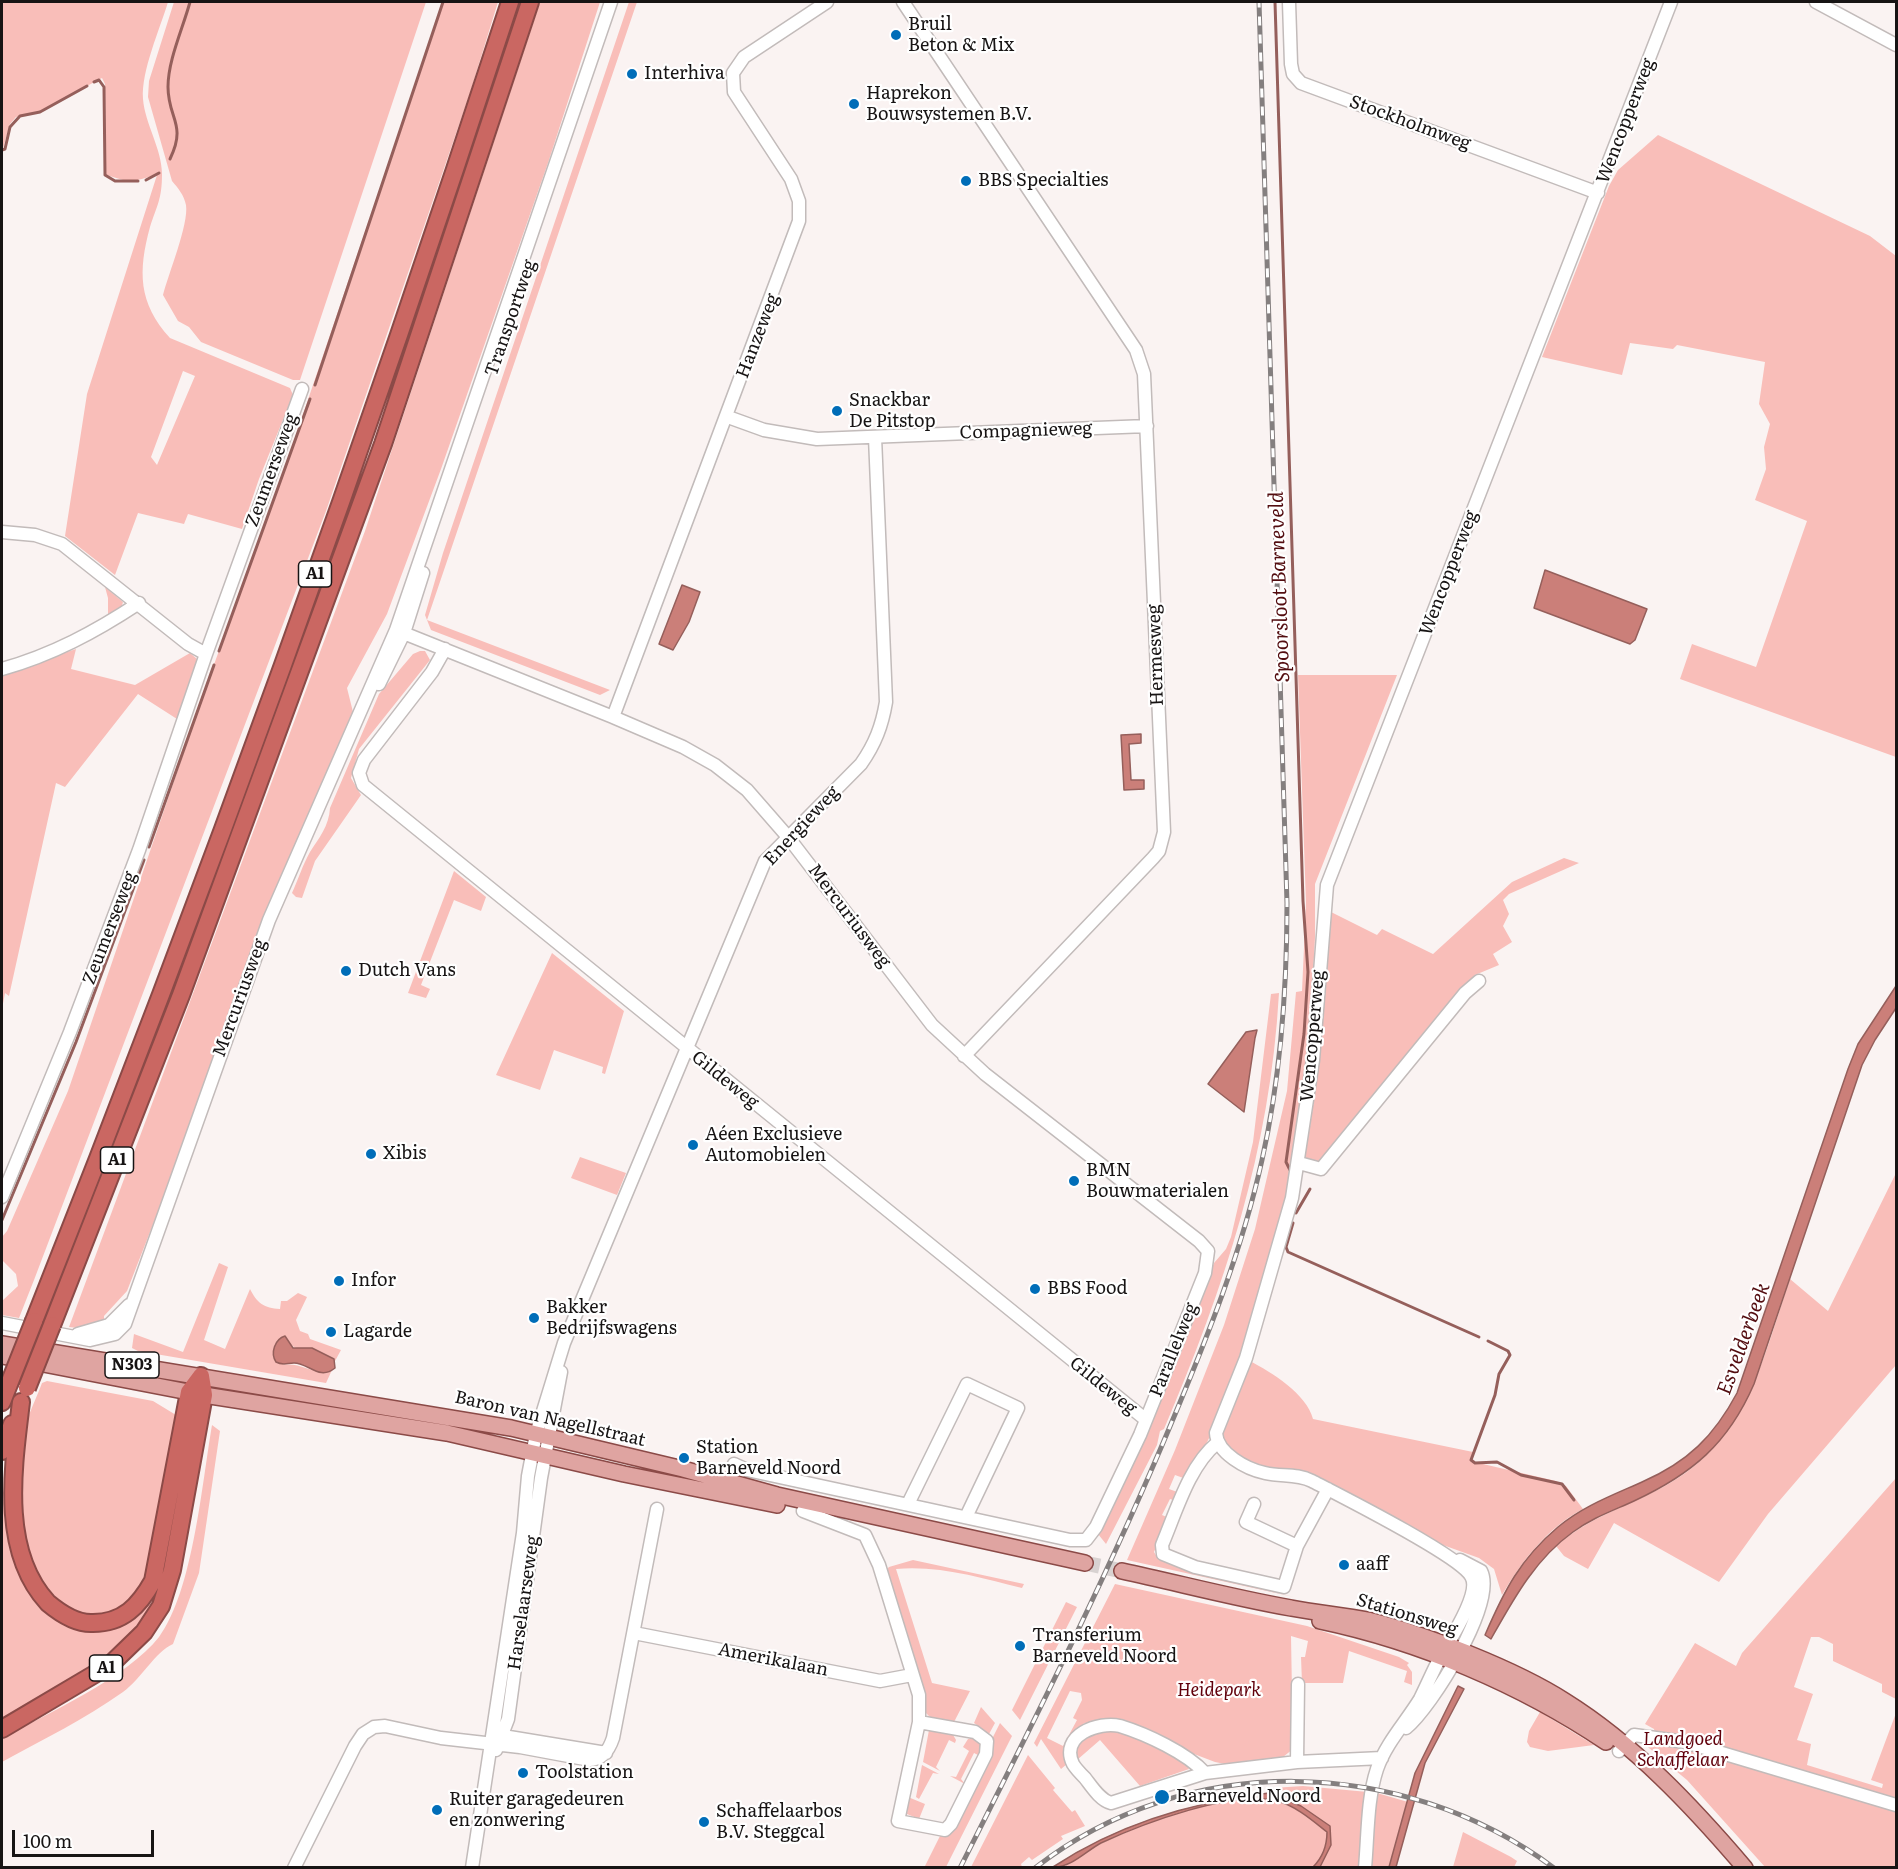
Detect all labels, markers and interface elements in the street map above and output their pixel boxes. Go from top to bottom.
place label: Bruil Beton & Mix [908,14,1014,57]
marker: Bruil Beton & Mix [889,28,903,42]
street label: Wencopperweg [1592,55,1660,187]
place label: Interhiva [644,63,725,85]
marker: Interhiva [625,67,639,81]
place label: Haprekon Bouwsystemen B.V. [866,83,1033,125]
street label: Stockholmweg [1346,91,1474,155]
marker: Haprekon Bouwsystemen B.V. [847,97,861,111]
place label: BBS Specialties [978,170,1108,192]
marker: BBS Specialties [959,174,973,188]
street label: Transportweg [481,257,541,379]
street label: Hanzeweg [732,291,784,381]
place label: Snackbar De Pitstop [849,390,936,432]
marker: Snackbar De Pitstop [830,404,844,418]
street label: Zeumerseweg [241,410,303,530]
street label: Compagnieweg [959,418,1093,444]
water label: Spoorsloot Barneveld [1265,491,1295,683]
street label: Wencopperweg [1415,507,1483,639]
road number: A1 [298,561,332,587]
street label: Hermesweg [1143,604,1169,706]
street label: Energieweg [760,782,844,870]
street label: Mercuriusweg [803,860,895,972]
street label: Zeumerseweg [79,868,141,988]
street label: Mercuriusweg [209,936,271,1060]
place label: Dutch Vans [358,960,456,982]
marker: Dutch Vans [339,964,353,978]
street label: Wencopperweg [1296,969,1330,1103]
street label: Gildeweg [687,1046,763,1114]
place label: Aéen Exclusieve Automobielen [705,1124,842,1166]
marker: Aéen Exclusieve Automobielen [686,1138,700,1152]
place label: Xibis [383,1143,426,1165]
road number: A1 [100,1147,134,1173]
marker: Xibis [364,1147,378,1161]
place label: BMN Bouwmaterialen [1086,1160,1229,1202]
marker: BMN Bouwmaterialen [1067,1174,1081,1188]
place label: Infor [351,1270,396,1292]
marker: Infor [332,1274,346,1288]
place label: BBS Food [1047,1278,1128,1300]
water label: Esvelderbeek [1713,1280,1775,1398]
marker: BBS Food [1028,1282,1042,1296]
place label: Bakker Bedrijfswagens [546,1297,677,1340]
street label: Parallelweg [1145,1300,1203,1400]
marker: Bakker Bedrijfswagens [527,1311,541,1325]
place label: Lagarde [343,1321,412,1343]
marker: Lagarde [324,1325,338,1339]
road number: N303 [105,1352,159,1378]
street label: Gildeweg [1065,1352,1141,1420]
street label: Baron van Nagellstraat [452,1387,648,1451]
place label: Station Barneveld Noord [696,1437,841,1480]
marker: Station Barneveld Noord [677,1451,691,1465]
street label: Harselaarseweg [504,1534,544,1672]
place label: aaff [1356,1554,1388,1576]
marker: aaff [1337,1558,1351,1572]
street label: Stationsweg [1354,1589,1460,1641]
place label: Transferium Barneveld Noord [1032,1625,1177,1668]
street label: Amerikalaan [716,1639,830,1681]
marker: Transferium Barneveld Noord [1013,1639,1027,1653]
road number: A1 [90,1655,122,1681]
park label: Heidepark [1177,1680,1261,1702]
park label: Landgoed Schaffelaar [1637,1729,1729,1772]
place label: Toolstation [535,1762,634,1784]
marker: Toolstation [516,1766,530,1780]
place label: Barneveld Noord [1176,1786,1321,1808]
marker: Barneveld Noord [1153,1788,1171,1806]
place label: Ruiter garagedeuren en zonwering [449,1789,624,1832]
place label: Schaffelaarbos B.V. Steggcal [716,1801,842,1844]
marker: Ruiter garagedeuren en zonwering [430,1803,444,1817]
marker: Schaffelaarbos B.V. Steggcal [697,1815,711,1829]
scale bar [15,1818,158,1856]
text: 100 m [23,1827,72,1854]

